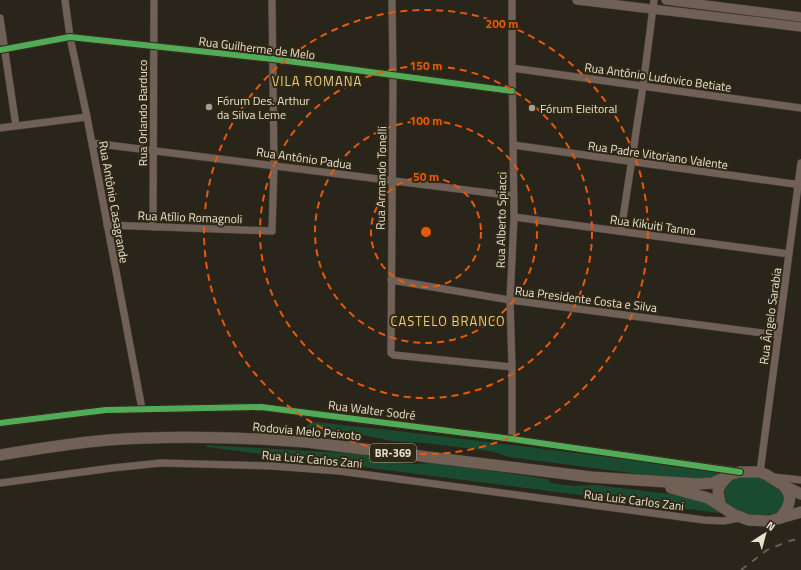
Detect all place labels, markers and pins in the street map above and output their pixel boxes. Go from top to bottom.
place label: Fórum Des. Arthur da Silva Leme [217,91,310,124]
place label: Fórum Eleitoral [540,99,617,118]
marker: Fórum Des. Arthur da Silva Leme [204,102,214,112]
marker: Fórum Eleitoral [527,103,537,113]
centre of rings [419,225,433,239]

